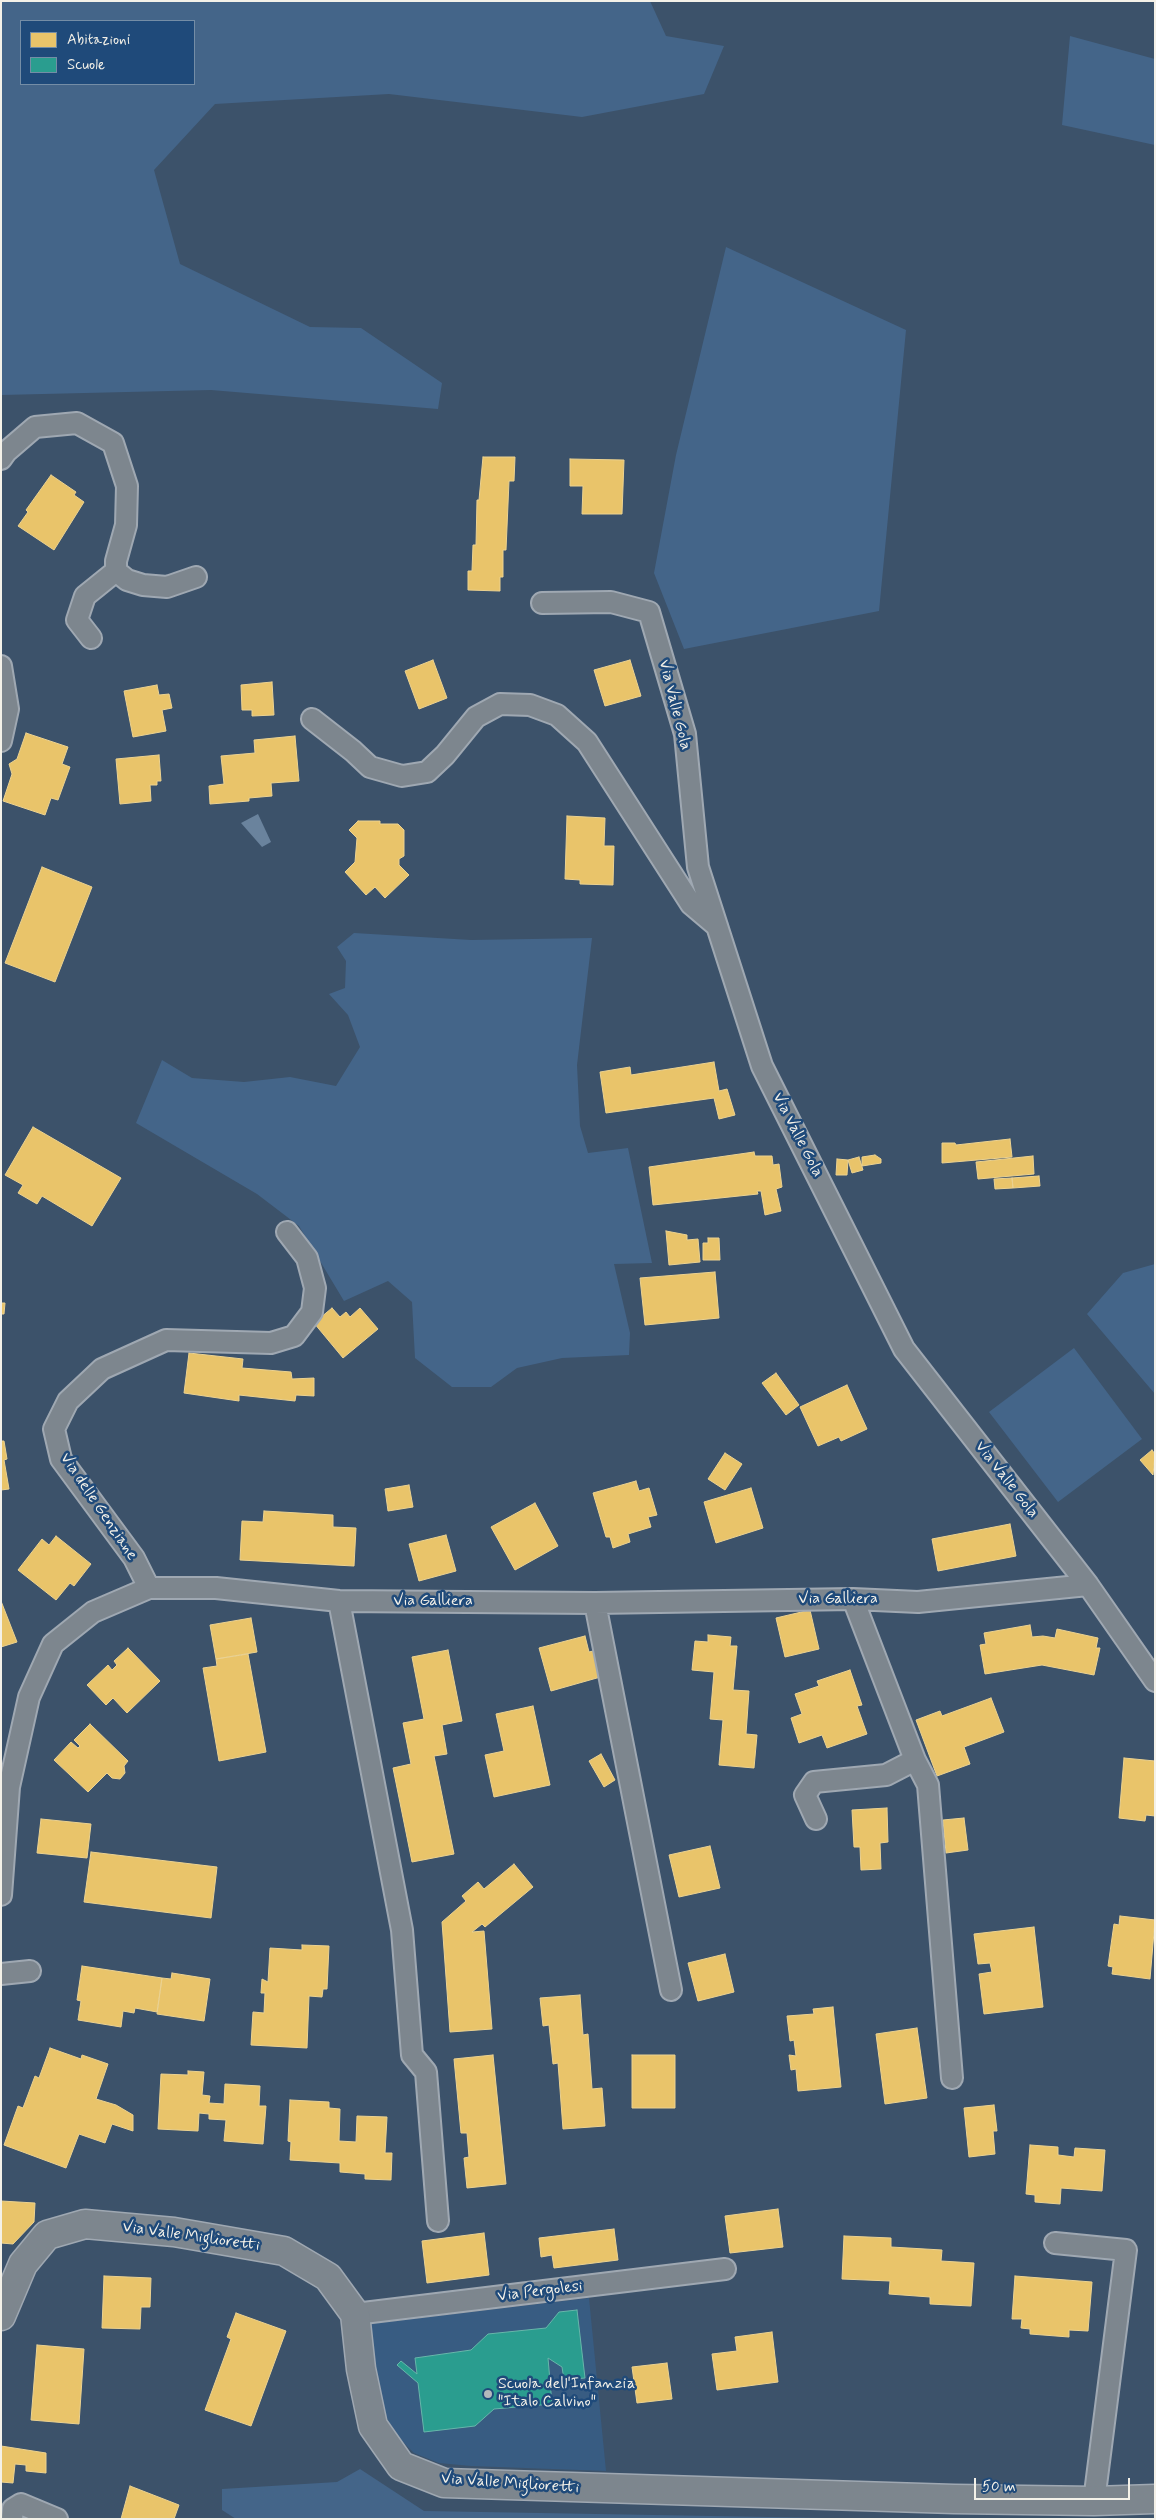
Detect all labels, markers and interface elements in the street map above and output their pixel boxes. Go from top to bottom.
legend [20,20,195,85]
text: Abitazioni [67,30,130,50]
text: Scuole [67,55,105,75]
street label: Via Valle Gola [654,658,694,752]
street label: Via Valle Gola [768,1090,826,1180]
street label: Via Valle Gola [970,1438,1042,1522]
street label: Via delle Genziane [55,1450,141,1564]
street label: Via Galliera [798,1590,878,1610]
street label: Via Galliera [393,1592,473,1612]
street label: Via Valle Miglioretti [121,2218,261,2256]
street label: Via Pergolesi [496,2277,584,2307]
place label: Scuola dell'Infanzia "Italo Calvino" [498,2375,635,2413]
marker: Scuola dell'Infanzia "Italo Calvino" [482,2388,494,2400]
scale bar [976,2468,1132,2500]
street label: Via Valle Miglioretti [440,2470,580,2498]
text: 50 m [982,2477,1016,2497]

